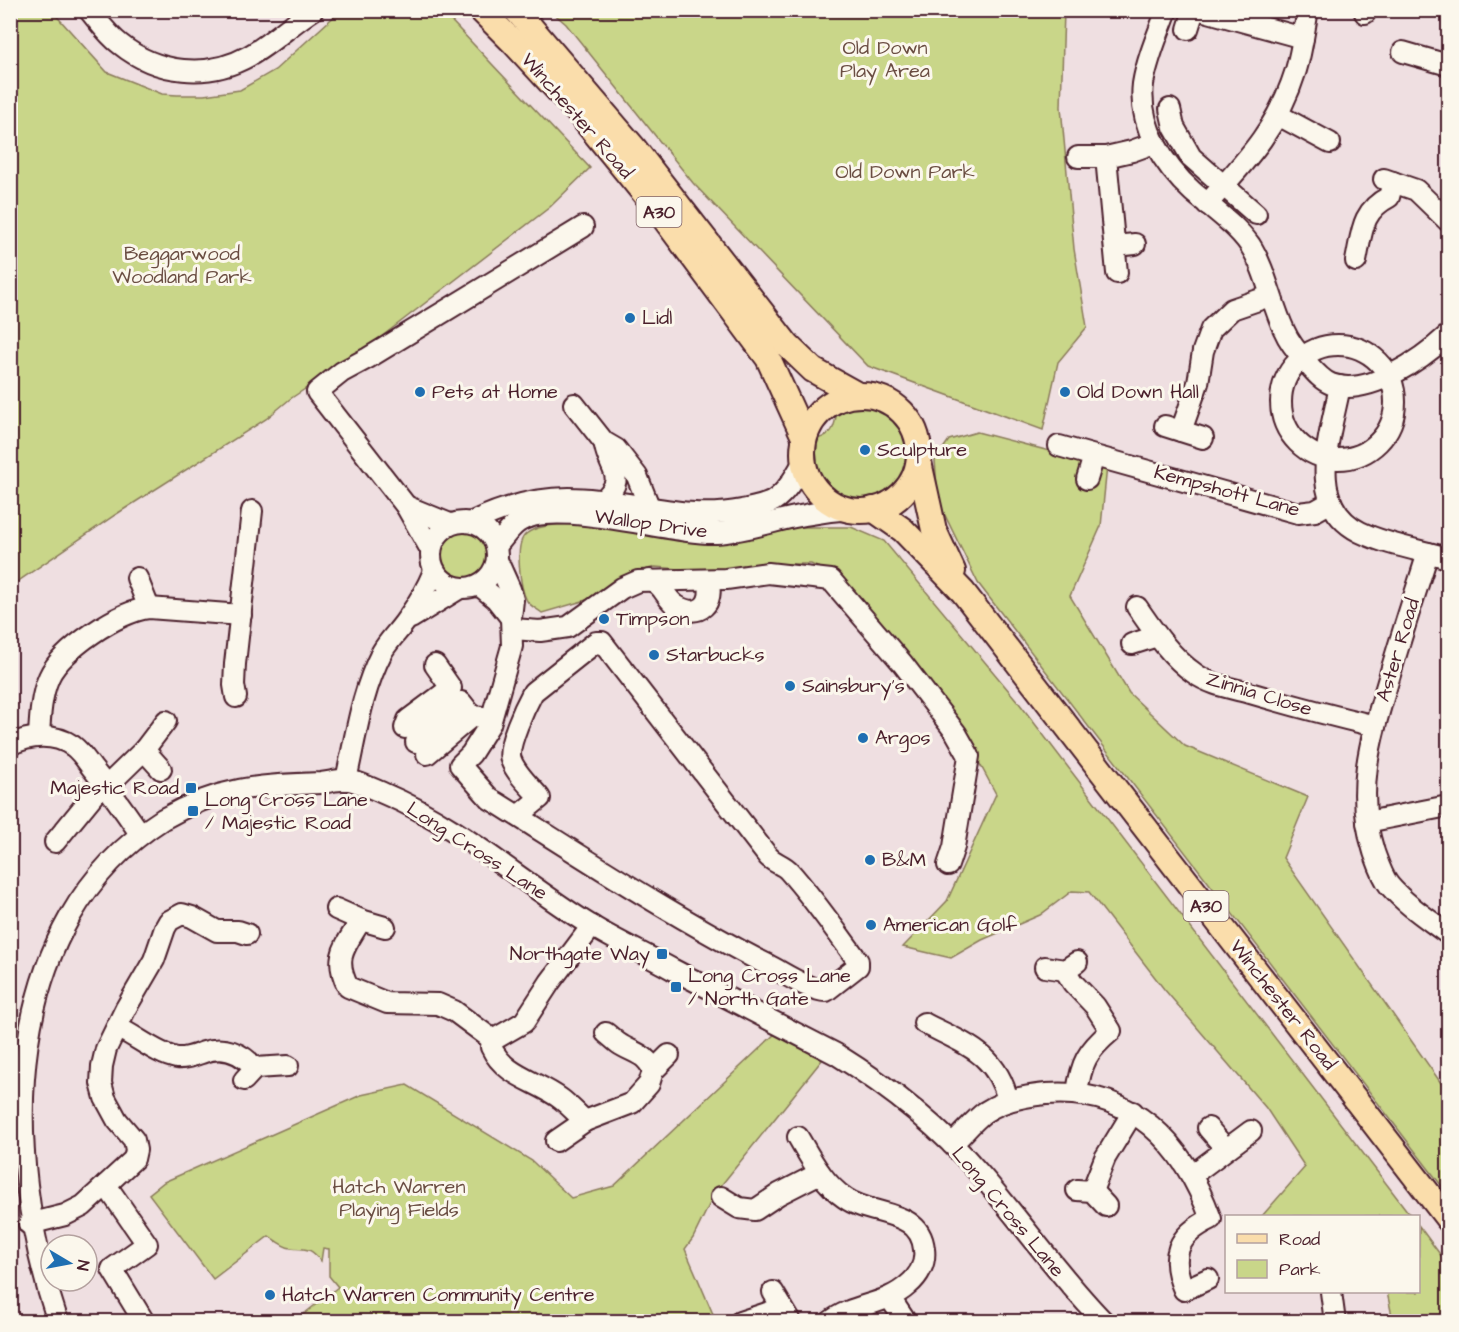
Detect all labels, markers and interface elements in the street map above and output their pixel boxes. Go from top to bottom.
park label: Old Down Play Area [840,34,930,86]
street label: Winchester Road [514,47,640,185]
park label: Old Down Park [835,158,975,186]
road number: A30 [636,197,682,227]
park label: Beggarwood Woodland Park [112,240,252,291]
place label: Lidl [642,304,672,332]
marker: Lidl [623,311,637,325]
place label: Pets at Home [432,378,558,406]
place label: Old Down Hall [1077,378,1199,406]
marker: Pets at Home [413,385,427,399]
marker: Old Down Hall [1058,385,1072,399]
place label: Sculpture [877,436,967,464]
marker: Sculpture [858,443,872,457]
street label: Kempshott Lane [1151,458,1303,524]
street label: Wallop Drive [593,502,710,546]
street label: Aster Road [1369,595,1427,705]
place label: Timpson [616,605,689,633]
marker: Timpson [597,612,611,626]
place label: Starbucks [666,641,765,669]
marker: Starbucks [647,648,661,662]
street label: Zinnia Close [1203,665,1316,723]
place label: Sainsbury's [802,672,905,701]
marker: Sainsbury's [783,679,797,693]
place label: Argos [875,724,930,753]
marker: Argos [856,731,870,745]
place label: Majestic Road [50,774,179,802]
marker: Majestic Road [184,781,198,795]
place label: Long Cross Lane / Majestic Road [205,786,368,837]
street label: Long Cross Lane [401,795,553,908]
marker: Long Cross Lane / Majestic Road [186,804,200,818]
place label: B&M [882,846,926,874]
marker: B&M [863,853,877,867]
road number: A30 [1184,891,1228,921]
place label: American Golf [883,911,1017,939]
marker: American Golf [864,918,878,932]
street label: Winchester Road [1223,934,1343,1076]
place label: Northgate Way [510,940,650,969]
marker: Northgate Way [655,947,669,961]
place label: Long Cross Lane / North Gate [688,962,851,1013]
marker: Long Cross Lane / North Gate [669,980,683,994]
street label: Long Cross Lane [944,1141,1071,1284]
park label: Hatch Warren Playing Fields [333,1173,465,1225]
legend [1225,1215,1420,1293]
text: Road [1279,1227,1320,1252]
north arrow [39,1233,99,1293]
text: Park [1279,1257,1321,1282]
text: N [71,1259,94,1272]
place label: Hatch Warren Community Centre [282,1281,595,1310]
marker: Hatch Warren Community Centre [263,1288,277,1302]

